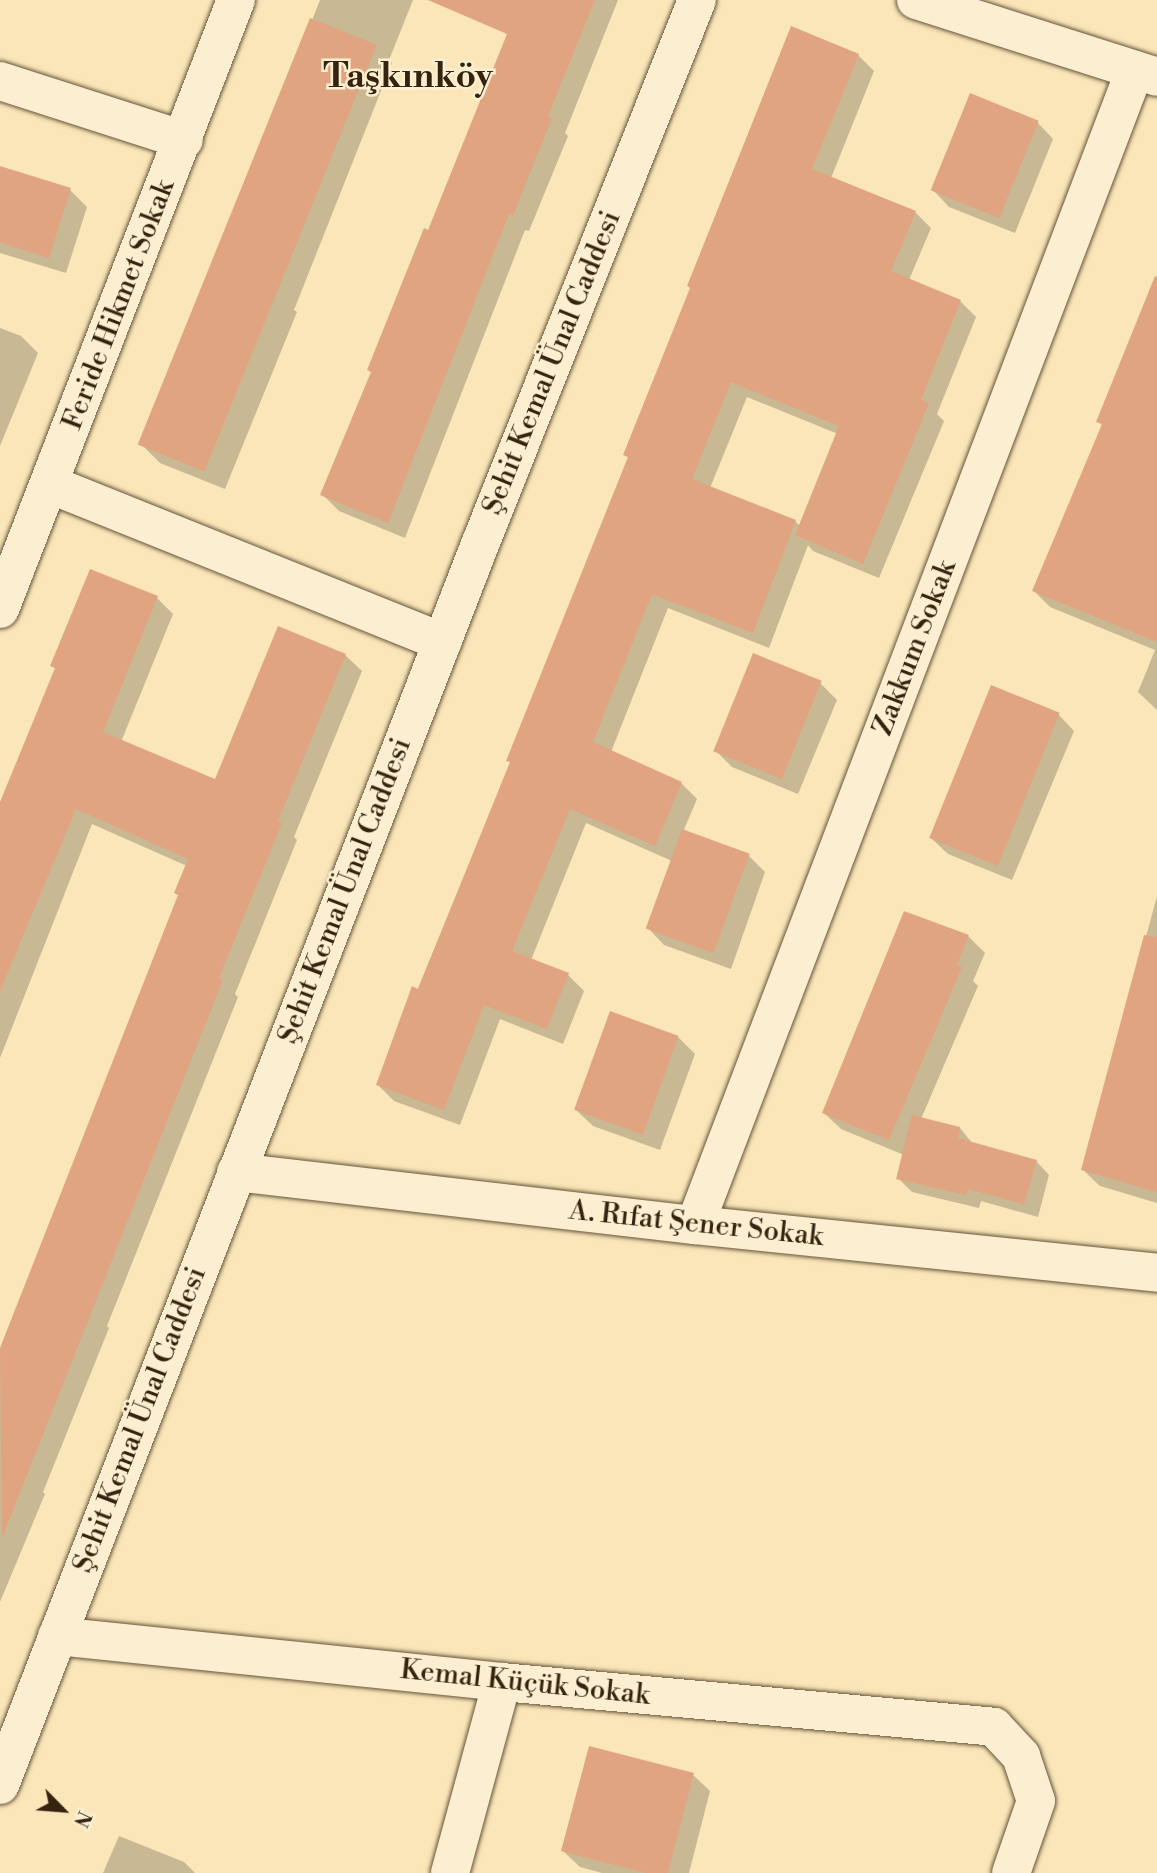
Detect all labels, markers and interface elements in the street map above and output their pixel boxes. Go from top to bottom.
district label: Taşkınköy [323,56,493,98]
street label: Feride Hikmet Sokak [56,175,182,435]
street label: Şehit Kemal Ünal Caddesi [476,206,628,520]
street label: Zakkum Sokak [866,556,964,740]
street label: Şehit Kemal Ünal Caddesi [271,734,419,1048]
street label: A. Rıfat Şener Sokak [567,1194,825,1254]
street label: Şehit Kemal Ünal Caddesi [66,1263,214,1577]
street label: Kemal Küçük Sokak [399,1653,651,1713]
north arrow [28,1775,98,1845]
text: N [68,1807,96,1831]

